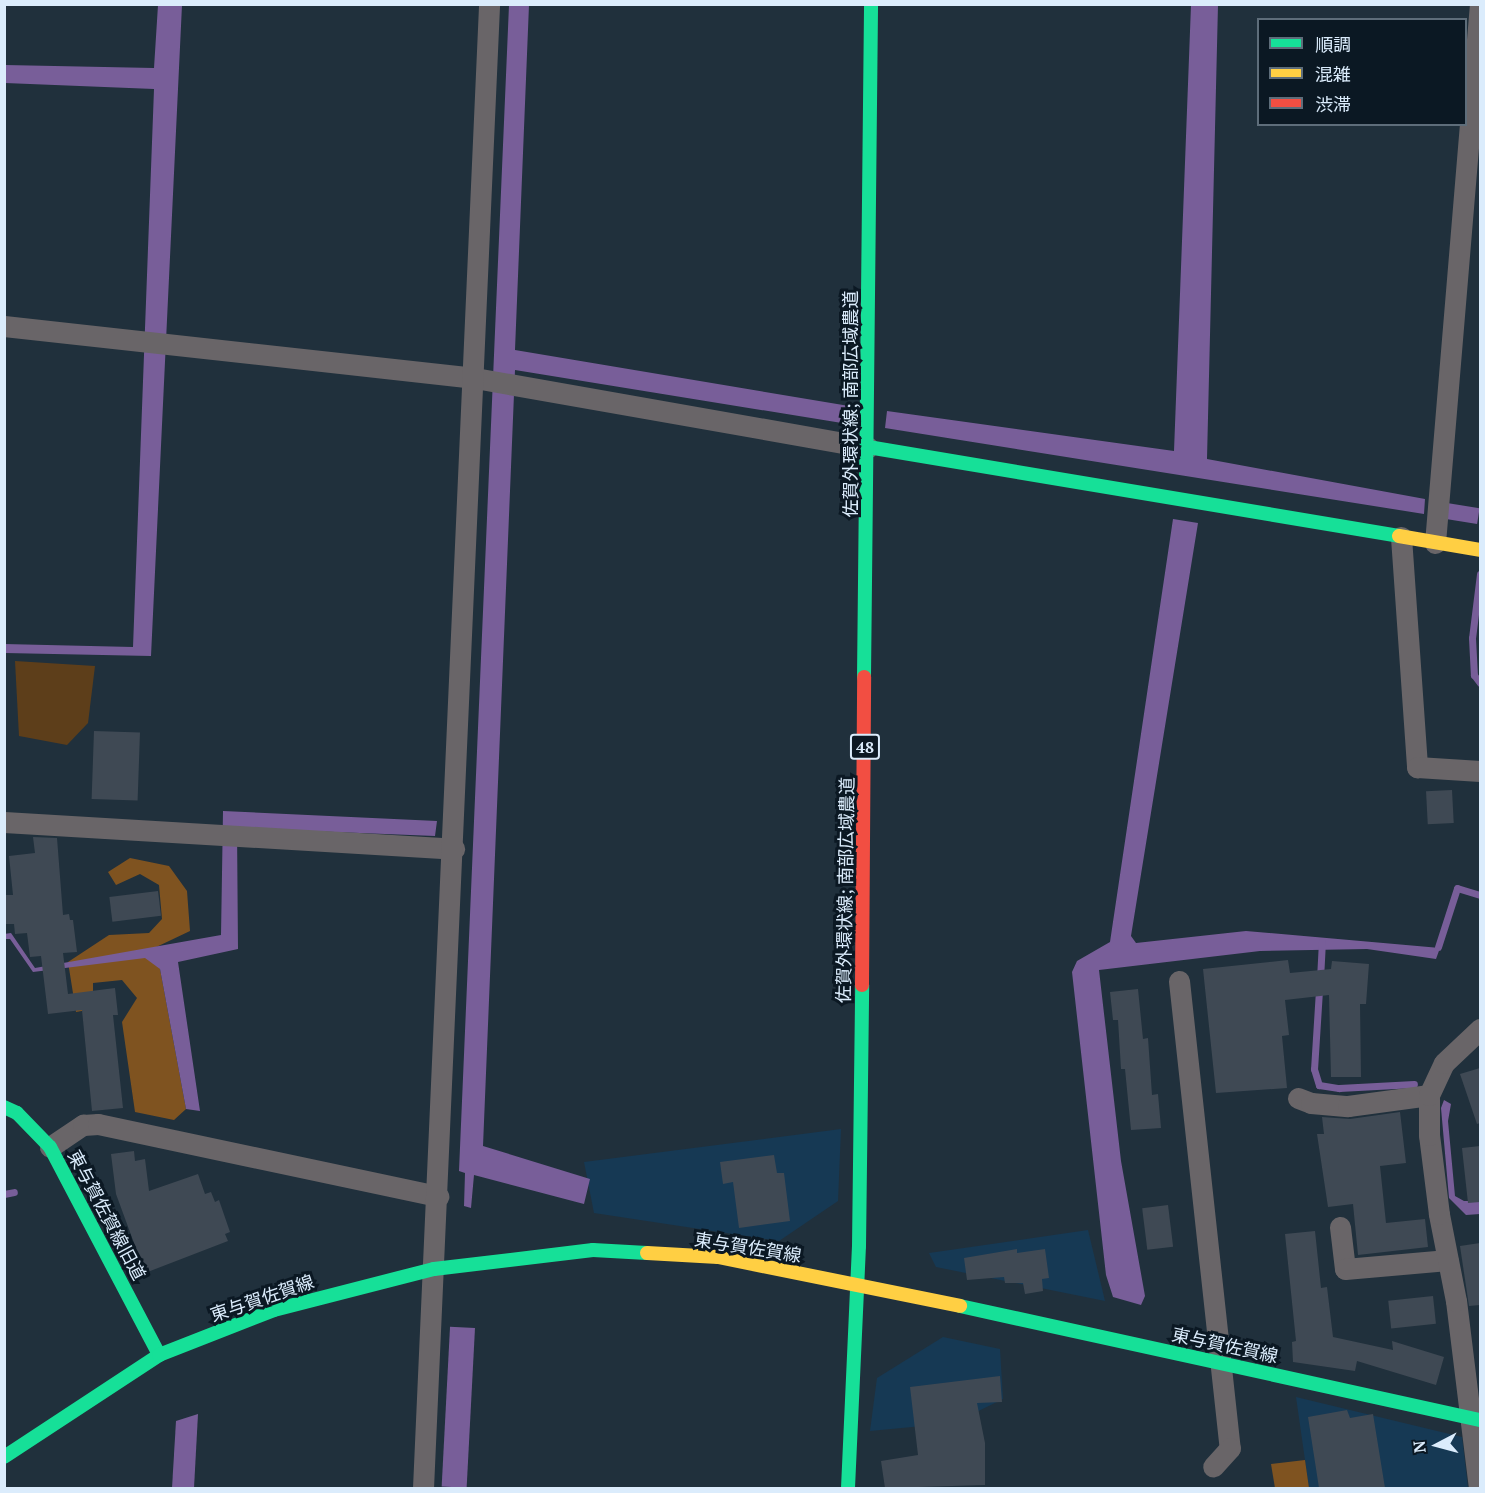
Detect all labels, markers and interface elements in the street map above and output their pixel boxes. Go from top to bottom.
legend [1257,18,1467,126]
text: 順調 [1315,32,1351,56]
text: 混雑 [1315,62,1351,86]
text: 渋滞 [1315,92,1351,116]
street label: 佐賀外環状線; 南部広域農道 [839,291,861,517]
road number: 48 [848,734,882,760]
street label: 佐賀外環状線; 南部広域農道 [832,777,858,1003]
street label: 東与賀佐賀線旧道 [64,1146,150,1284]
street label: 東与賀佐賀線 [693,1228,803,1266]
street label: 東与賀佐賀線 [207,1270,317,1326]
street label: 東与賀佐賀線 [1170,1323,1280,1367]
north arrow [1407,1415,1467,1475]
text: N [1408,1440,1431,1454]

